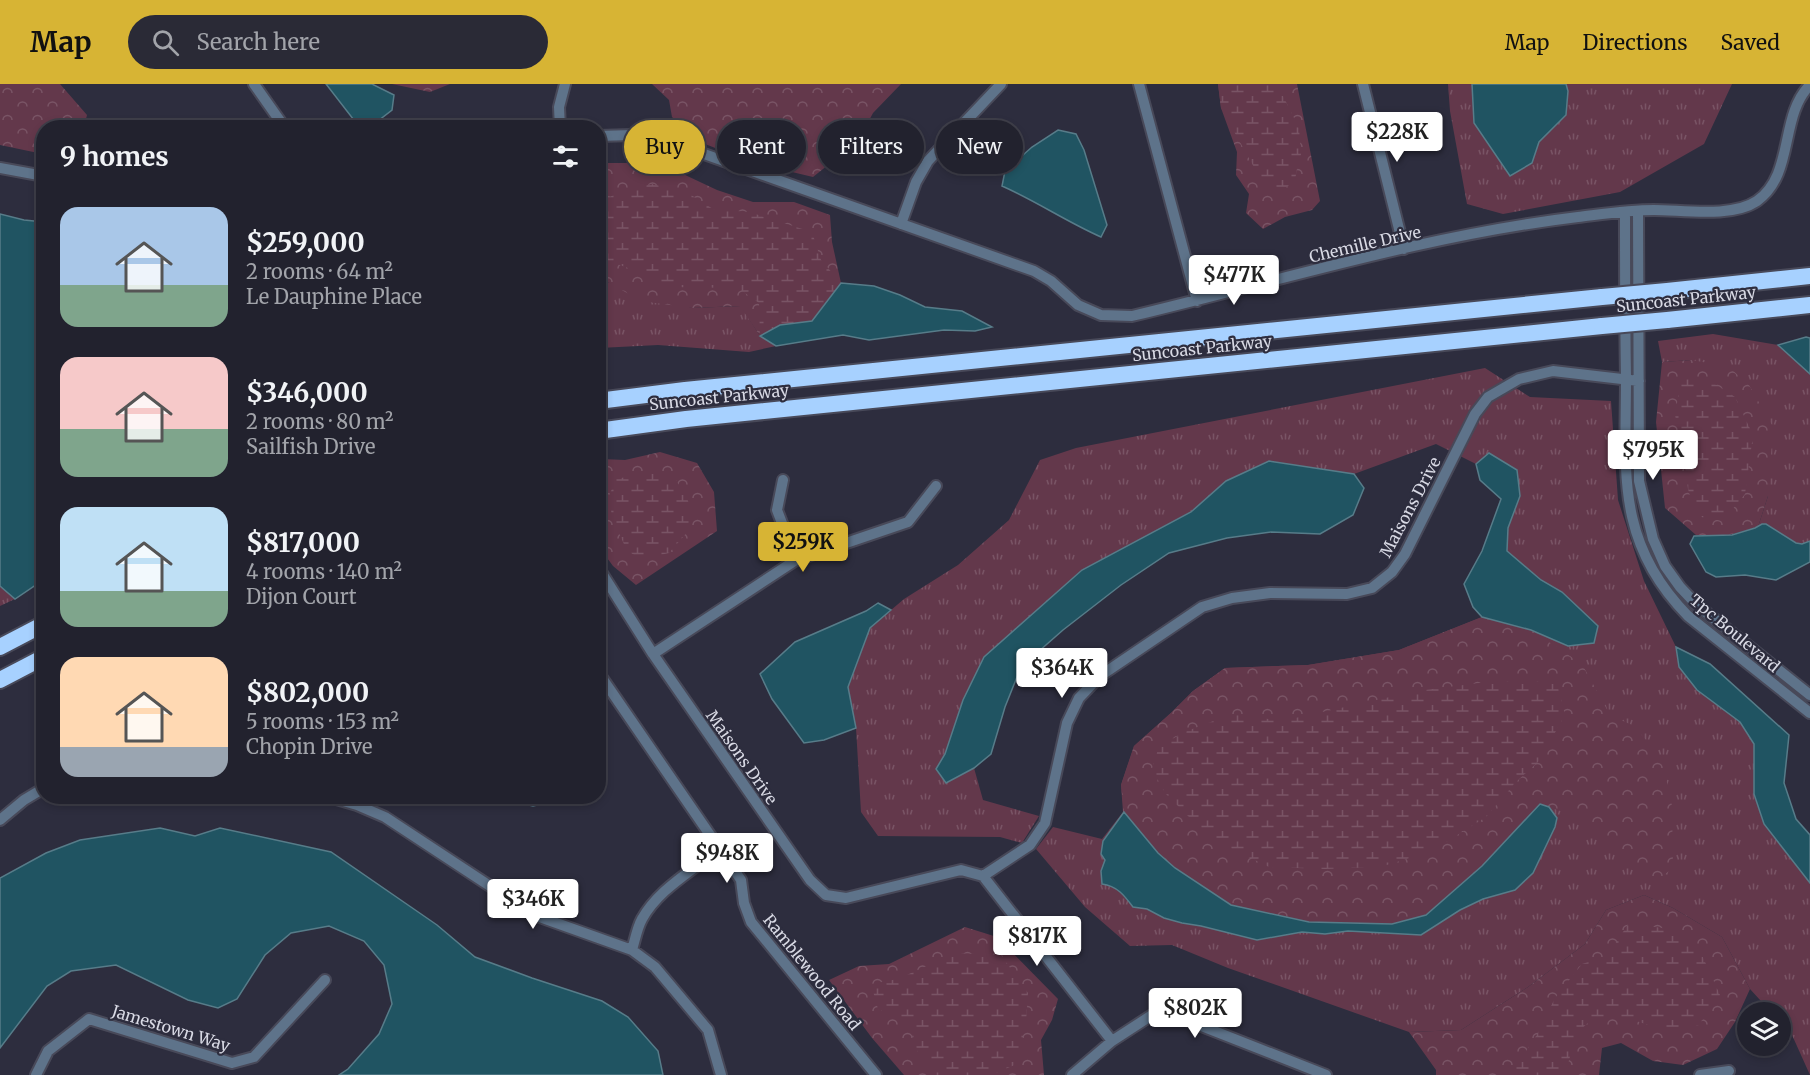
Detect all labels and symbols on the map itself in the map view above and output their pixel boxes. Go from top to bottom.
pin: $228K [1355,112,1439,163]
street label: Chemille Drive [1307,221,1423,267]
pin: $477K [1192,255,1276,306]
street label: Suncoast Parkway [1615,282,1758,316]
street label: Suncoast Parkway [1131,331,1274,365]
street label: Suncoast Parkway [648,380,791,414]
pin: $795K [1611,430,1695,481]
street label: Maisons Drive [1375,453,1445,561]
pin: $259K [761,522,845,573]
street label: Tpc Boulevard [1686,590,1784,677]
pin: $364K [1020,648,1104,699]
street label: Maisons Drive [702,706,782,808]
pin: $948K [685,833,769,884]
pin: $346K [491,879,575,930]
street label: Ramblewood Road [759,910,865,1034]
pin: $817K [995,916,1079,967]
pin: $802K [1153,988,1237,1039]
street label: Jamestown Way [109,1000,233,1056]

